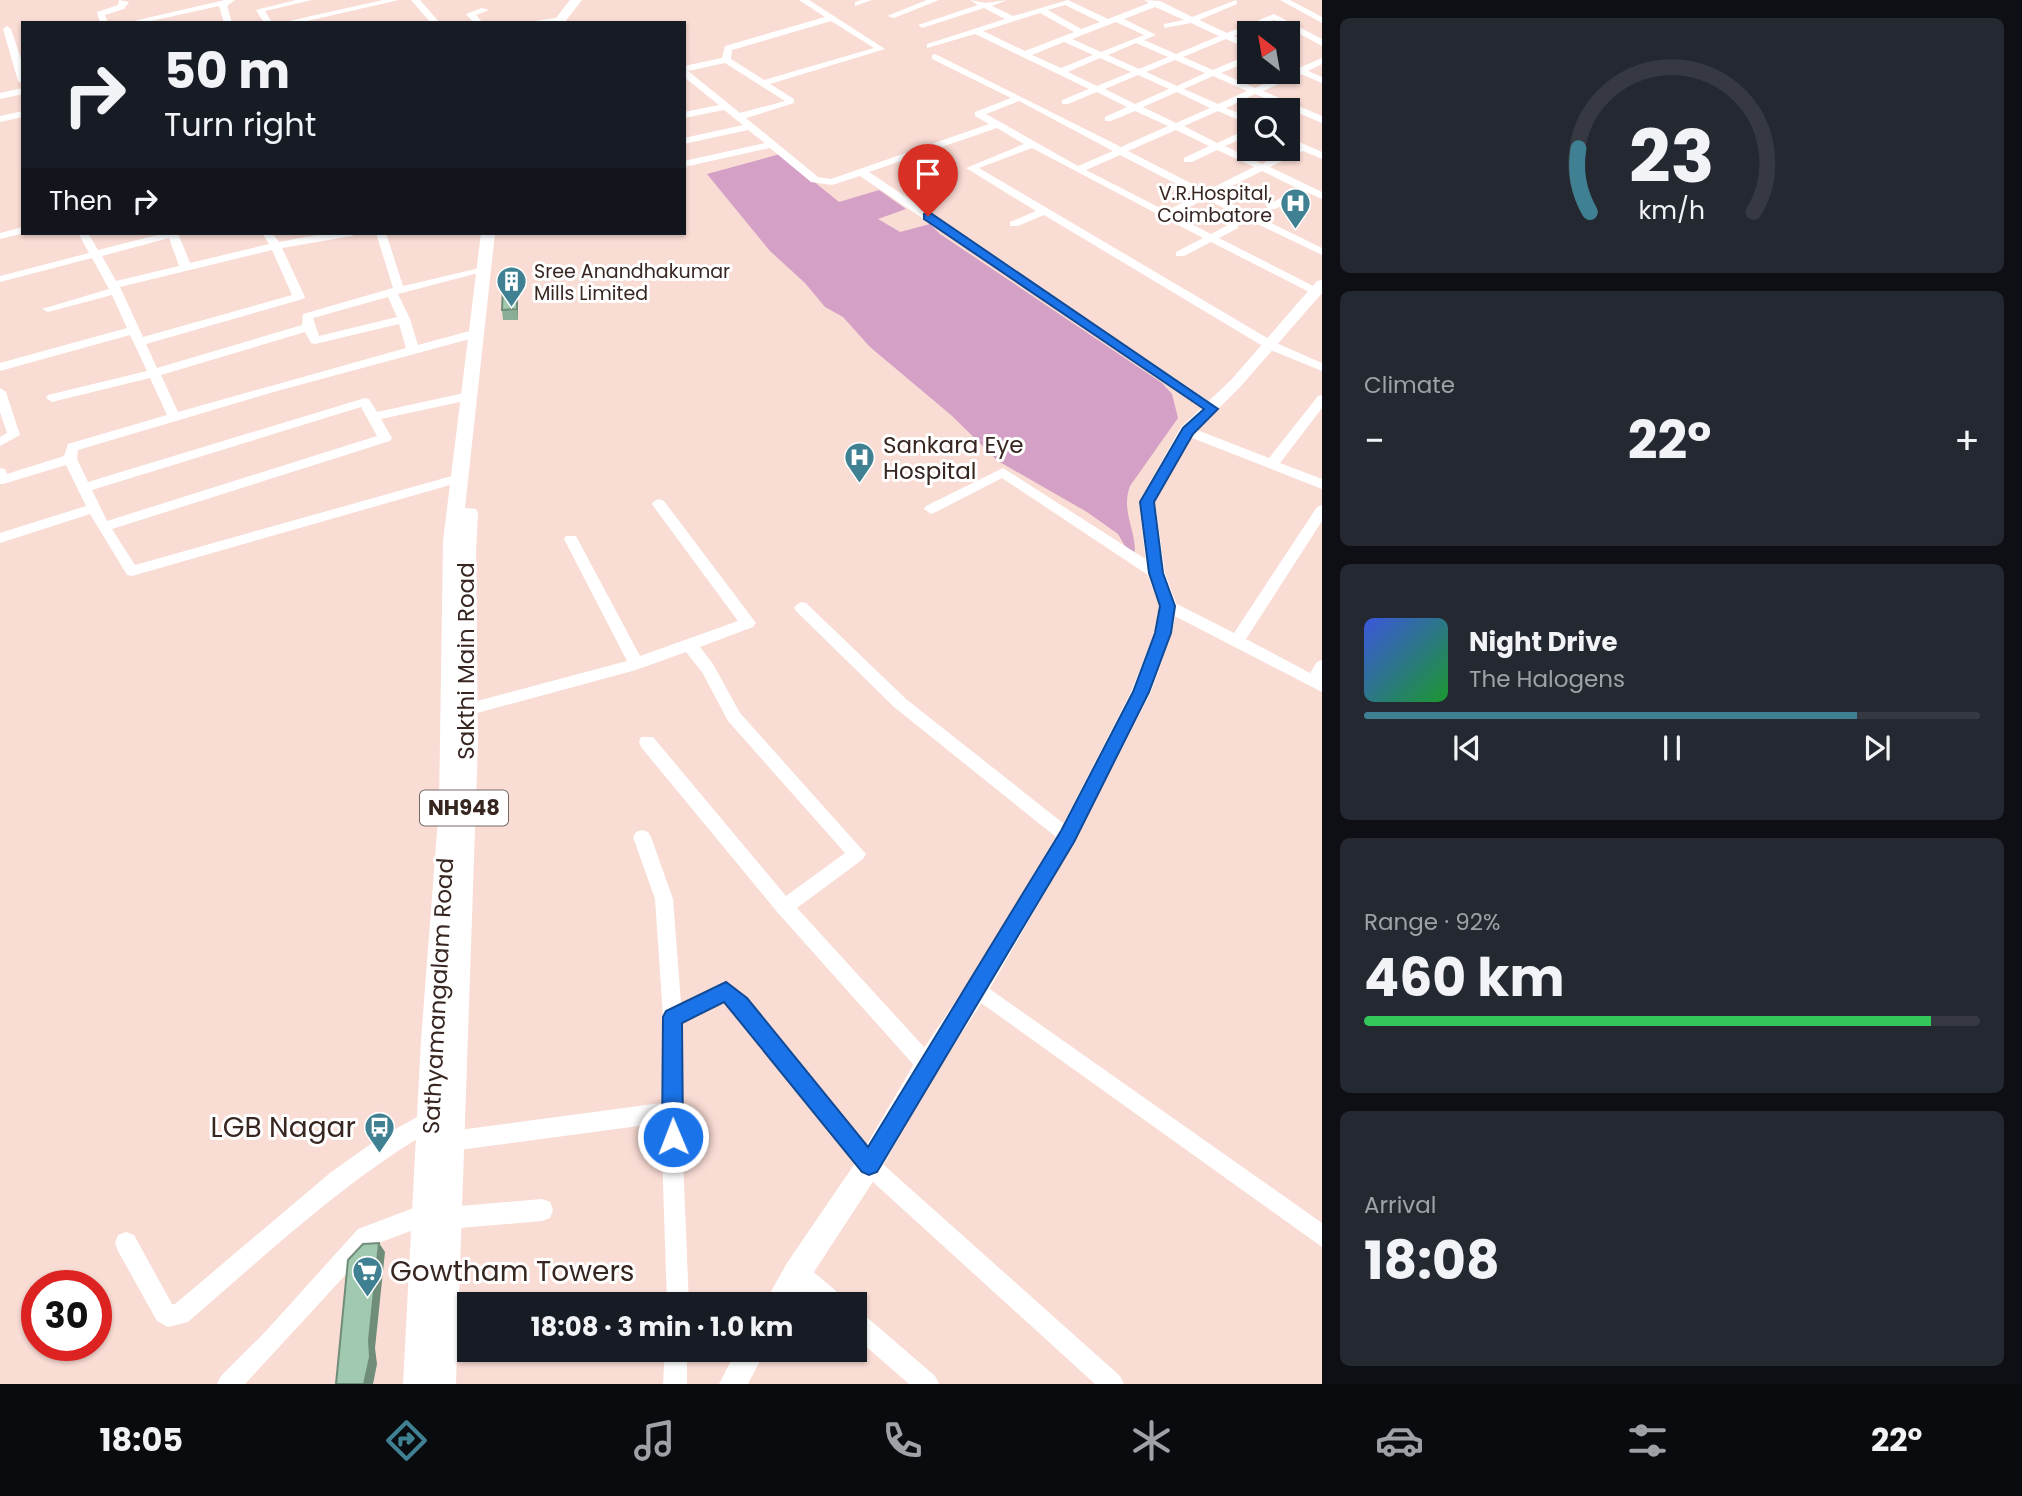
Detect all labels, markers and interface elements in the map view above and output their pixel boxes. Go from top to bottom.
north arrow [1237,21,1300,84]
map controls [1237,21,1300,161]
text: 50 m [164,37,290,105]
icon: right [49,49,140,140]
button: search [1237,98,1300,161]
text: Turn right [164,102,316,147]
text: 23 [1629,106,1715,207]
pin [898,144,958,216]
icon: arrive [909,155,947,193]
place label: V.R.Hospital, Coimbatore [1157,180,1272,229]
icon: right [126,182,164,220]
text: Then [49,183,112,219]
hospital icon: V.R.Hospital, Coimbatore [1278,187,1312,231]
text: km/h [1639,192,1705,227]
place label: Sree Anandhakumar Mills Limited [534,258,730,307]
building icon: Sree Anandhakumar Mills Limited [494,265,528,309]
text: Climate [1364,369,1455,401]
text: 22° [1628,404,1711,477]
text: − [1364,414,1385,467]
text: + [1954,414,1980,467]
place label: Sankara Eye Hospital [883,429,1023,487]
hospital icon: Sankara Eye Hospital [843,441,877,485]
street label: Sakthi Main Road [450,562,482,760]
text: Night Drive [1469,624,1617,660]
text: The Halogens [1469,663,1625,695]
icon: previous [1448,729,1486,767]
icon: pause [1653,729,1691,767]
icon: next [1858,729,1896,767]
road number: NH948 [420,790,508,826]
street label: Sathyamangalam Road [415,857,461,1135]
text: Range · 92% [1364,906,1500,938]
text: 460 km [1364,941,1564,1014]
position arrow [636,1100,710,1174]
place label: LGB Nagar [211,1108,356,1147]
bus stop icon: LGB Nagar [362,1110,396,1154]
text: Arrival [1364,1189,1436,1221]
text: 18:08 [1364,1224,1500,1297]
place label: Gowtham Towers [390,1252,634,1291]
supermarket icon: Gowtham Towers [350,1254,384,1298]
speed limit sign: 30 [21,1270,112,1361]
text: 18:08 · 3 min · 1.0 km [531,1309,793,1345]
icon: directions [382,1416,431,1465]
icon: music [630,1416,679,1465]
icon: phone [878,1416,927,1465]
icon: climate [1127,1416,1176,1465]
icon: car [1375,1416,1424,1465]
icon: filters [1623,1416,1672,1465]
text: 18:05 [100,1417,183,1462]
text: 22° [1871,1417,1922,1462]

